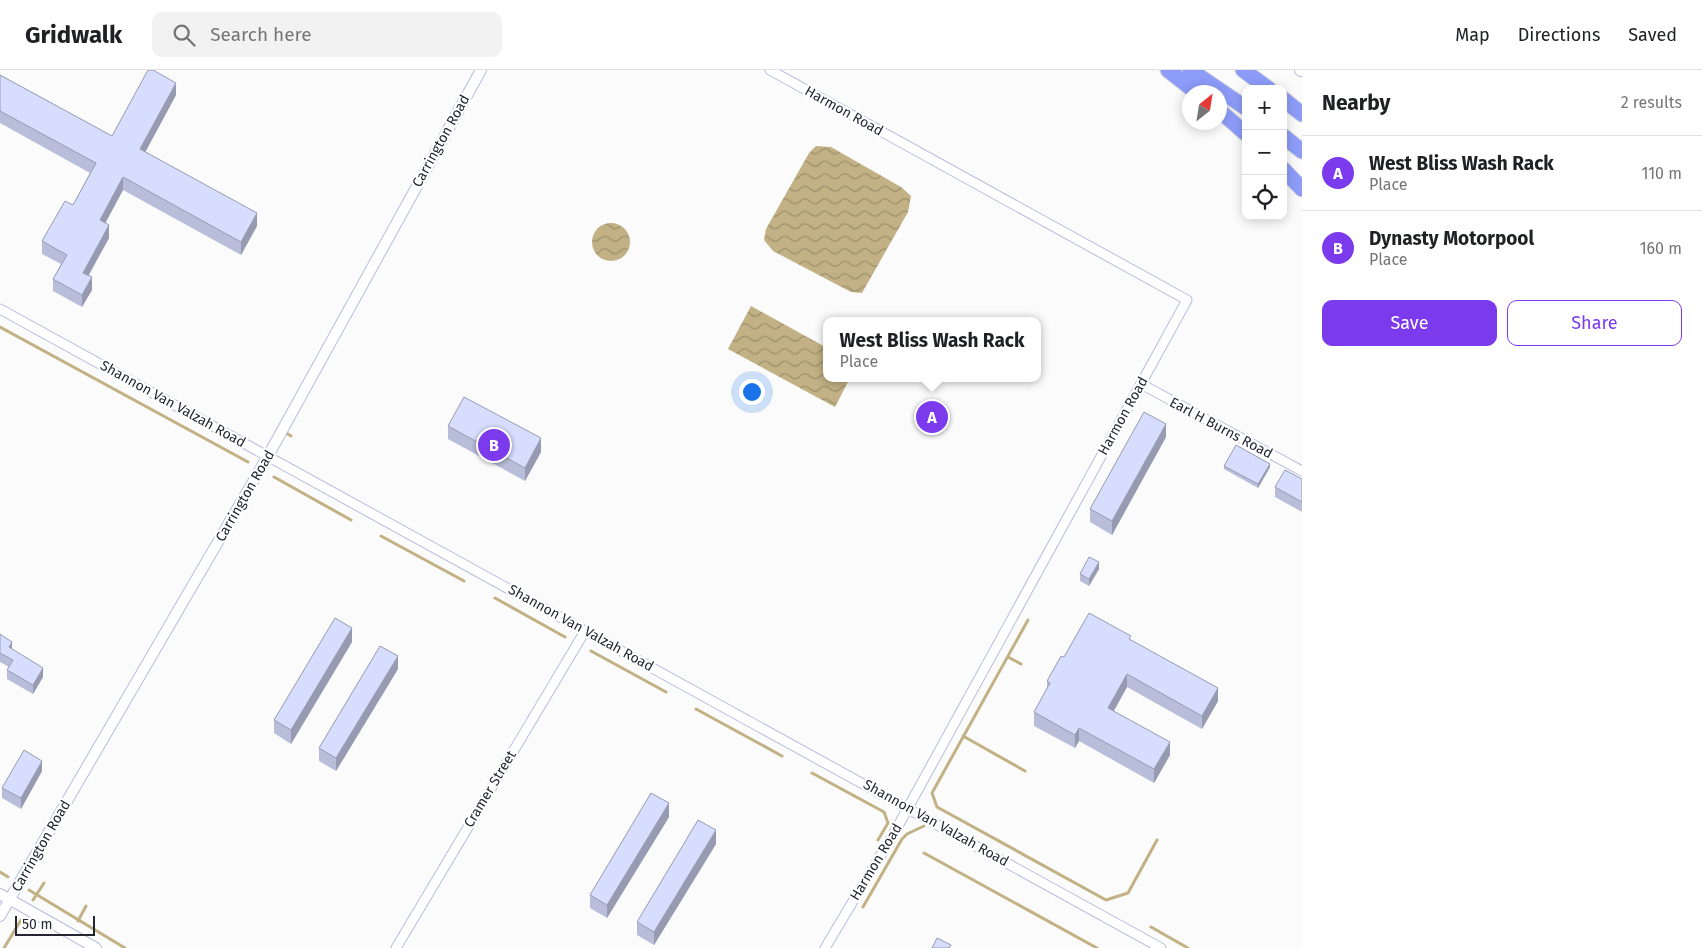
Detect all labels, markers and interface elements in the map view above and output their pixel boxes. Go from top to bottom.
search box [152,12,502,57]
text: Gridwalk [25,21,122,49]
icon: search [170,21,198,49]
text: Search here [210,23,312,46]
text: Map [1455,24,1490,46]
text: Directions [1518,24,1600,46]
text: Saved [1628,24,1677,46]
street label: Harmon Road [802,82,886,140]
north arrow [1182,85,1227,130]
map controls [1242,85,1287,220]
button: + [1242,85,1287,130]
text: Nearby [1322,90,1390,116]
street label: Carrington Road [409,92,473,190]
text: 2 results [1621,93,1682,112]
button: − [1242,130,1287,175]
text: West Bliss Wash Rack [1369,152,1554,175]
text: A [1333,164,1343,183]
text: 110 m [1641,164,1682,183]
button: locate [1242,175,1287,220]
text: Place [1369,175,1408,194]
text: Dynasty Motorpool [1369,227,1534,250]
text: B [1333,239,1343,258]
text: 160 m [1640,239,1682,258]
text: Place [1369,250,1408,269]
button: Save [1322,300,1497,346]
button: Share [1507,300,1682,346]
popup [823,317,1041,382]
text: West Bliss Wash Rack [840,329,1024,352]
text: Place [840,352,878,371]
street label: Shannon Van Valzah Road [97,357,249,451]
street label: Harmon Road [1094,374,1152,458]
your location [739,379,765,405]
street label: Earl H Burns Road [1167,394,1275,462]
pin: A [916,398,948,436]
pin: B [478,426,510,464]
street label: Carrington Road [212,447,278,545]
street label: Shannon Van Valzah Road [505,581,657,675]
street label: Cramer Street [460,747,520,831]
street label: Shannon Van Valzah Road [860,776,1012,870]
street label: Carrington Road [8,797,74,895]
street label: Harmon Road [846,820,906,904]
scale bar [15,913,95,936]
text: 50 m [22,916,53,933]

